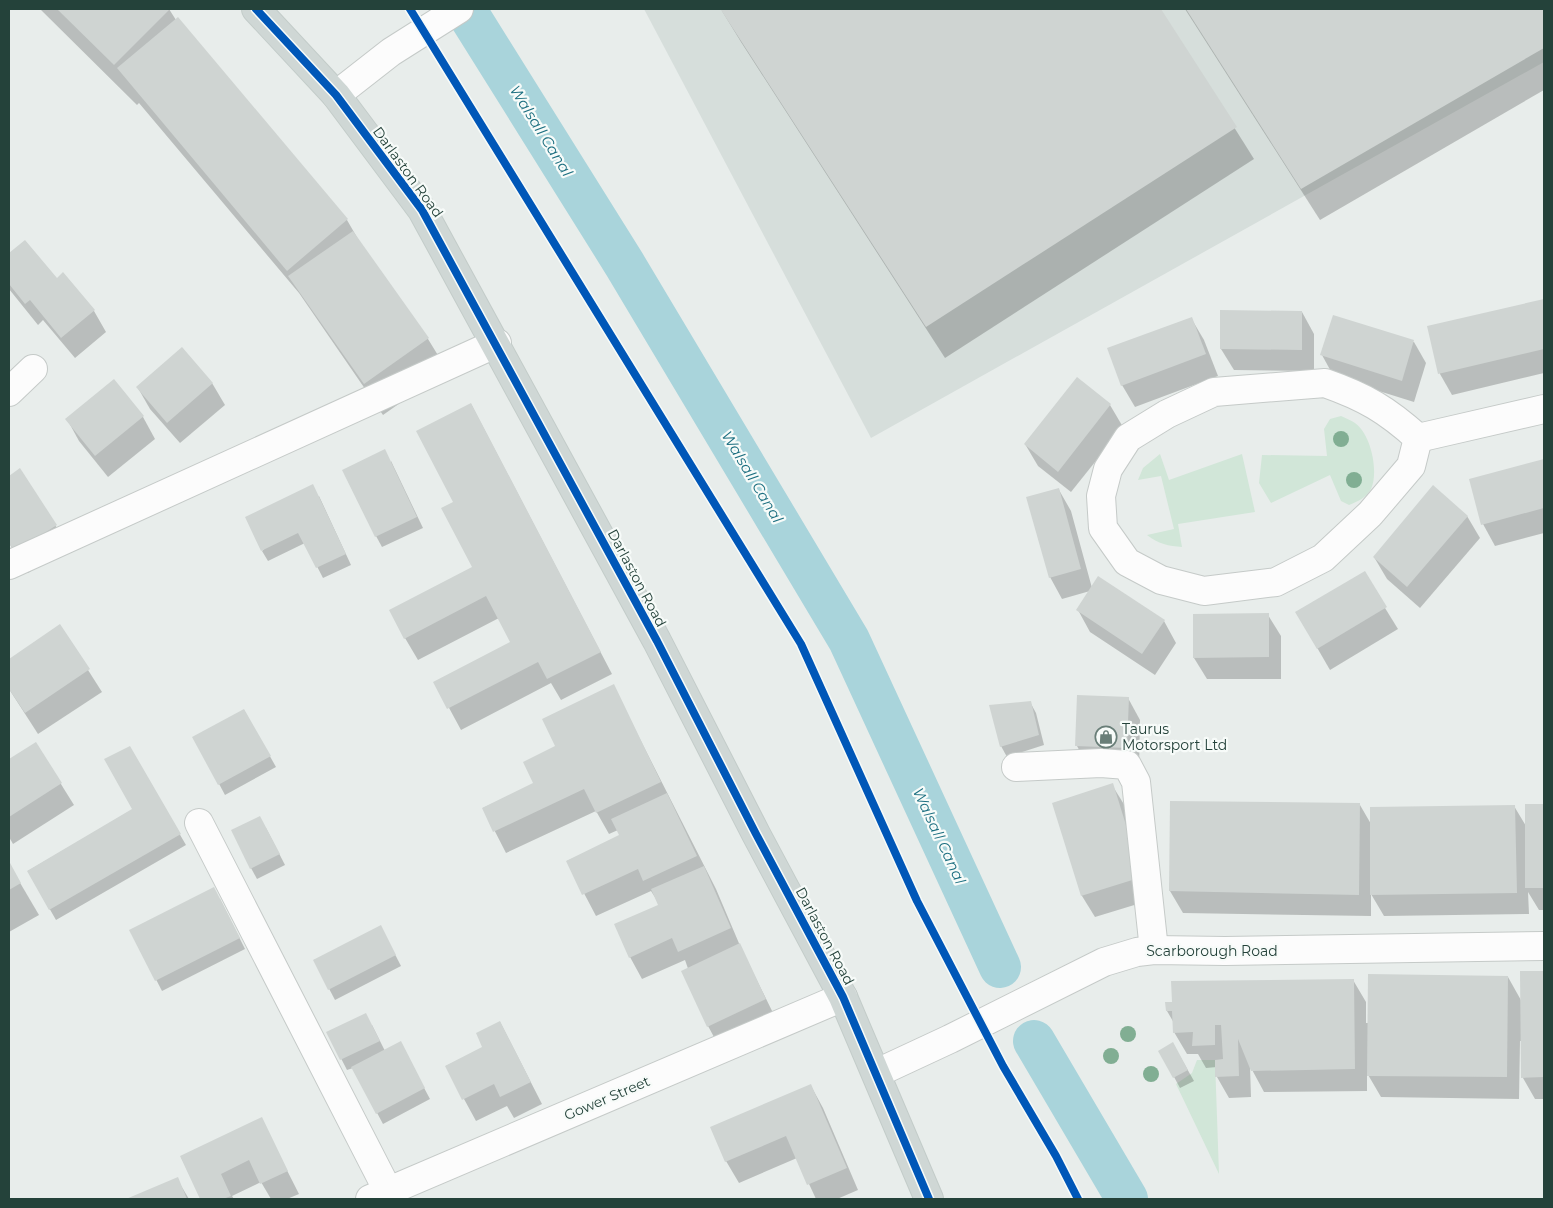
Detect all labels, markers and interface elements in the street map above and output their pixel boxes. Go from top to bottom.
water label: Walsall Canal [506,82,577,180]
street label: Darlaston Road [369,123,447,221]
water label: Walsall Canal [717,427,787,526]
street label: Darlaston Road [604,526,670,630]
place label: Taurus Motorsport Ltd [1122,720,1227,754]
shop icon: Taurus Motorsport Ltd [1094,725,1118,749]
water label: Walsall Canal [909,785,970,887]
street label: Darlaston Road [792,884,858,988]
street label: Scarborough Road [1146,942,1278,960]
street label: Gower Street [561,1072,653,1124]

